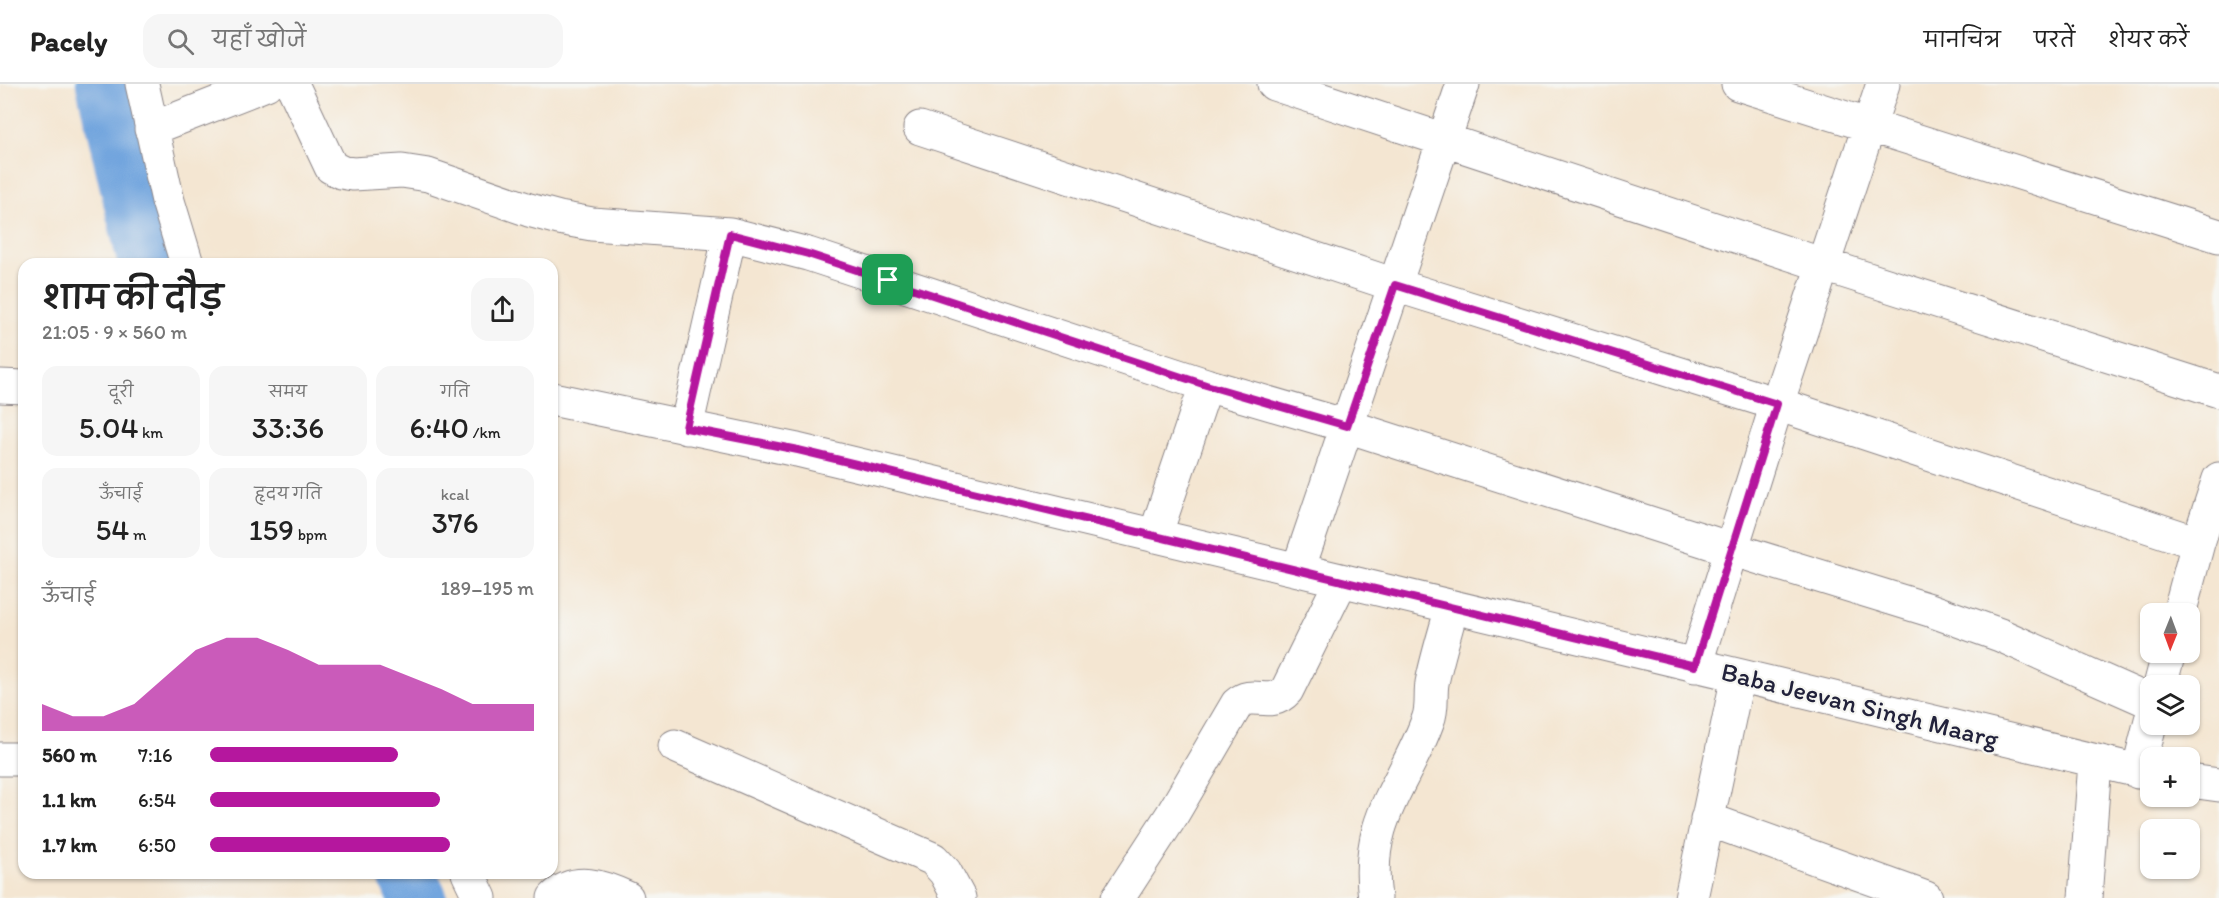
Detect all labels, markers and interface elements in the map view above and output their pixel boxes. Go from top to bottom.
search box [143,14,563,68]
text: Pacely [30,24,107,58]
icon: search [164,25,197,58]
text: यहाँ खोजें [212,26,306,53]
text: मानचित्र [1924,27,2001,52]
text: परतें [2034,27,2075,52]
text: शेयर करें [2108,27,2189,52]
pin [862,254,913,305]
icon: arrive [871,263,904,296]
text: शाम की दौड़ [42,278,223,317]
button: share [471,278,534,341]
text: 21:05 · 9 × 560 m [42,320,187,344]
text: दूरी [108,382,134,401]
text: समय [269,382,307,401]
text: गति [440,382,470,401]
text: 5.04 [79,409,138,446]
text: 33:36 [252,409,324,446]
text: 6:40 [409,409,469,446]
text: km [138,423,163,442]
text: /km [469,423,501,442]
text: ऊँचाई [100,484,142,503]
text: हृदय गति [254,484,322,503]
text: kcal [441,485,469,504]
text: 376 [431,504,479,541]
text: 54 [96,511,129,548]
text: 159 [249,511,294,548]
text: m [129,525,146,544]
text: bpm [294,525,327,544]
text: 189–195 m [441,576,534,600]
text: ऊँचाई [42,583,96,607]
north arrow [2140,603,2200,663]
map controls [2140,603,2200,879]
street label: Baba Jeevan Singh Maarg [1718,655,2003,755]
button: layers [2140,675,2200,735]
text: 560 m [42,743,97,767]
text: 7:16 [138,743,173,767]
button: + [2140,747,2200,807]
text: 1.1 km [42,788,96,812]
text: 6:54 [138,788,176,812]
button: − [2140,819,2200,879]
text: 1.7 km [42,833,97,857]
text: 6:50 [138,833,176,857]

